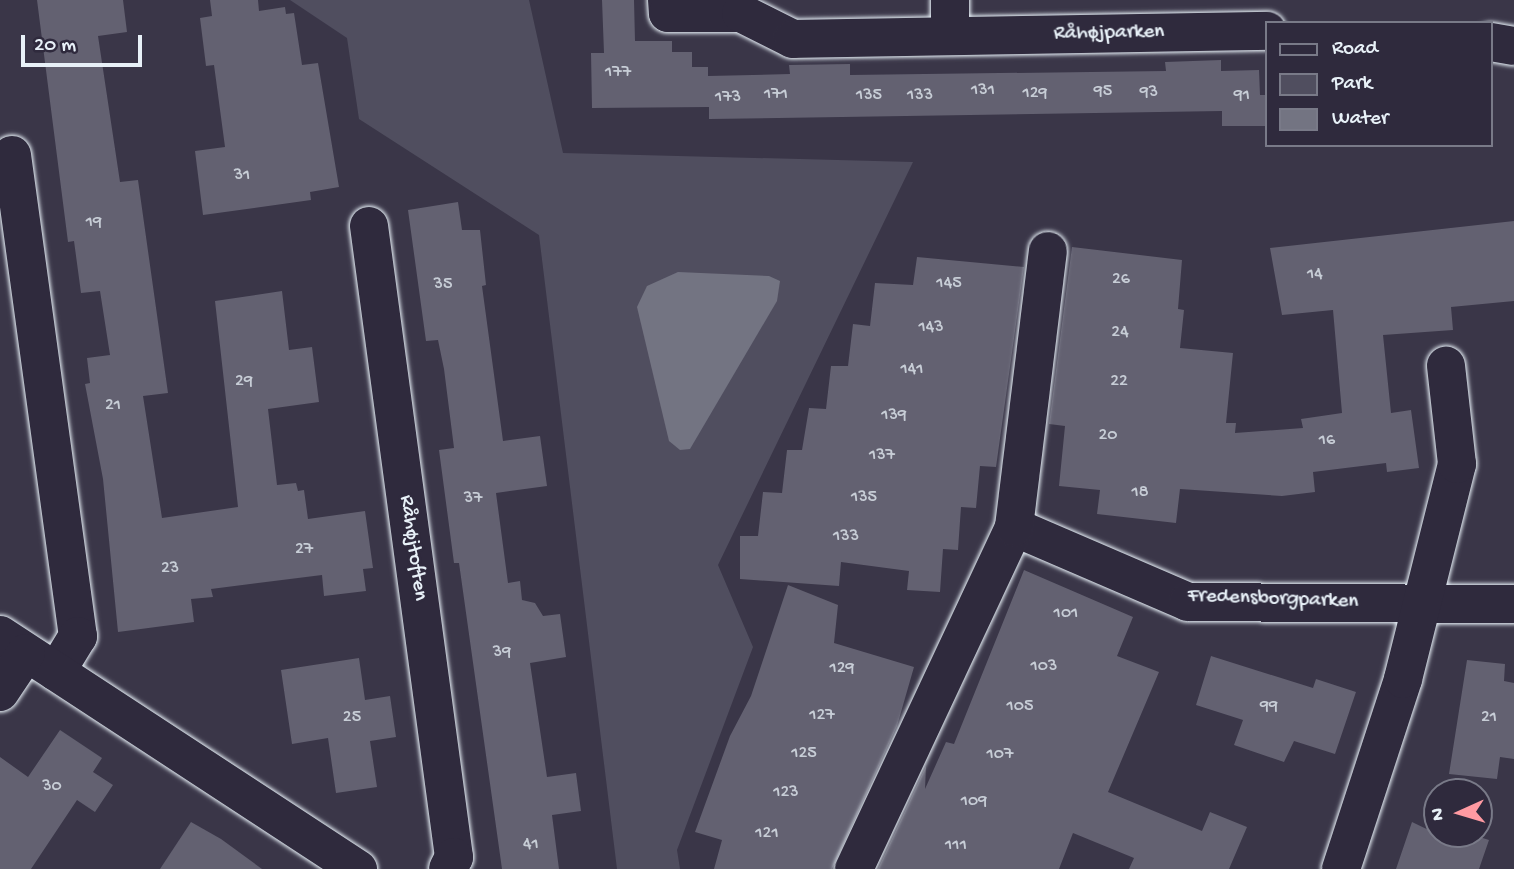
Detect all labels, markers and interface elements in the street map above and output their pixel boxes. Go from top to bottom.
street label: Råhøjparken [1054,20,1164,48]
scale bar [24,21,145,65]
legend [1266,21,1493,147]
text: 20 m [34,34,76,59]
text: Road [1332,37,1378,62]
house number: 177 [605,62,631,84]
text: Park [1332,72,1372,97]
house number: 131 [971,80,995,102]
house number: 95 [1094,81,1112,103]
house number: 93 [1140,82,1158,104]
house number: 129 [1022,83,1048,105]
house number: 171 [764,84,788,106]
house number: 135 [856,85,882,107]
house number: 133 [907,85,933,107]
house number: 91 [1234,85,1250,107]
house number: 173 [715,87,741,109]
text: Water [1332,107,1388,132]
house number: 31 [234,165,250,187]
house number: 19 [86,212,102,234]
house number: 14 [1307,264,1323,286]
house number: 26 [1112,269,1130,291]
house number: 145 [936,273,962,295]
house number: 35 [434,274,452,296]
house number: 143 [918,317,944,339]
house number: 24 [1111,322,1129,344]
house number: 141 [900,359,924,381]
house number: 29 [235,371,253,393]
house number: 22 [1110,371,1128,393]
house number: 21 [105,395,121,417]
house number: 139 [881,405,907,427]
house number: 20 [1098,425,1118,447]
house number: 16 [1319,430,1335,452]
house number: 137 [869,445,895,467]
house number: 18 [1131,482,1149,504]
house number: 135 [851,487,877,509]
house number: 37 [464,488,482,510]
street label: Råhøjtoften [392,494,432,602]
house number: 133 [833,526,859,548]
house number: 27 [295,539,313,561]
house number: 23 [161,558,179,580]
street label: Fredensborgparken [1187,584,1359,616]
house number: 101 [1054,603,1078,625]
house number: 39 [493,642,511,664]
house number: 103 [1031,656,1057,678]
house number: 129 [829,658,855,680]
house number: 105 [1007,696,1033,718]
house number: 99 [1260,696,1278,718]
house number: 127 [809,705,835,727]
house number: 25 [343,707,361,729]
house number: 21 [1481,707,1497,729]
house number: 125 [791,743,817,765]
house number: 107 [987,744,1013,766]
house number: 30 [42,776,62,798]
north arrow [1423,778,1493,848]
house number: 123 [773,782,799,804]
house number: 109 [961,791,987,813]
text: N [1427,807,1450,821]
house number: 121 [755,823,779,845]
house number: 41 [523,834,539,856]
house number: 111 [945,835,967,857]

